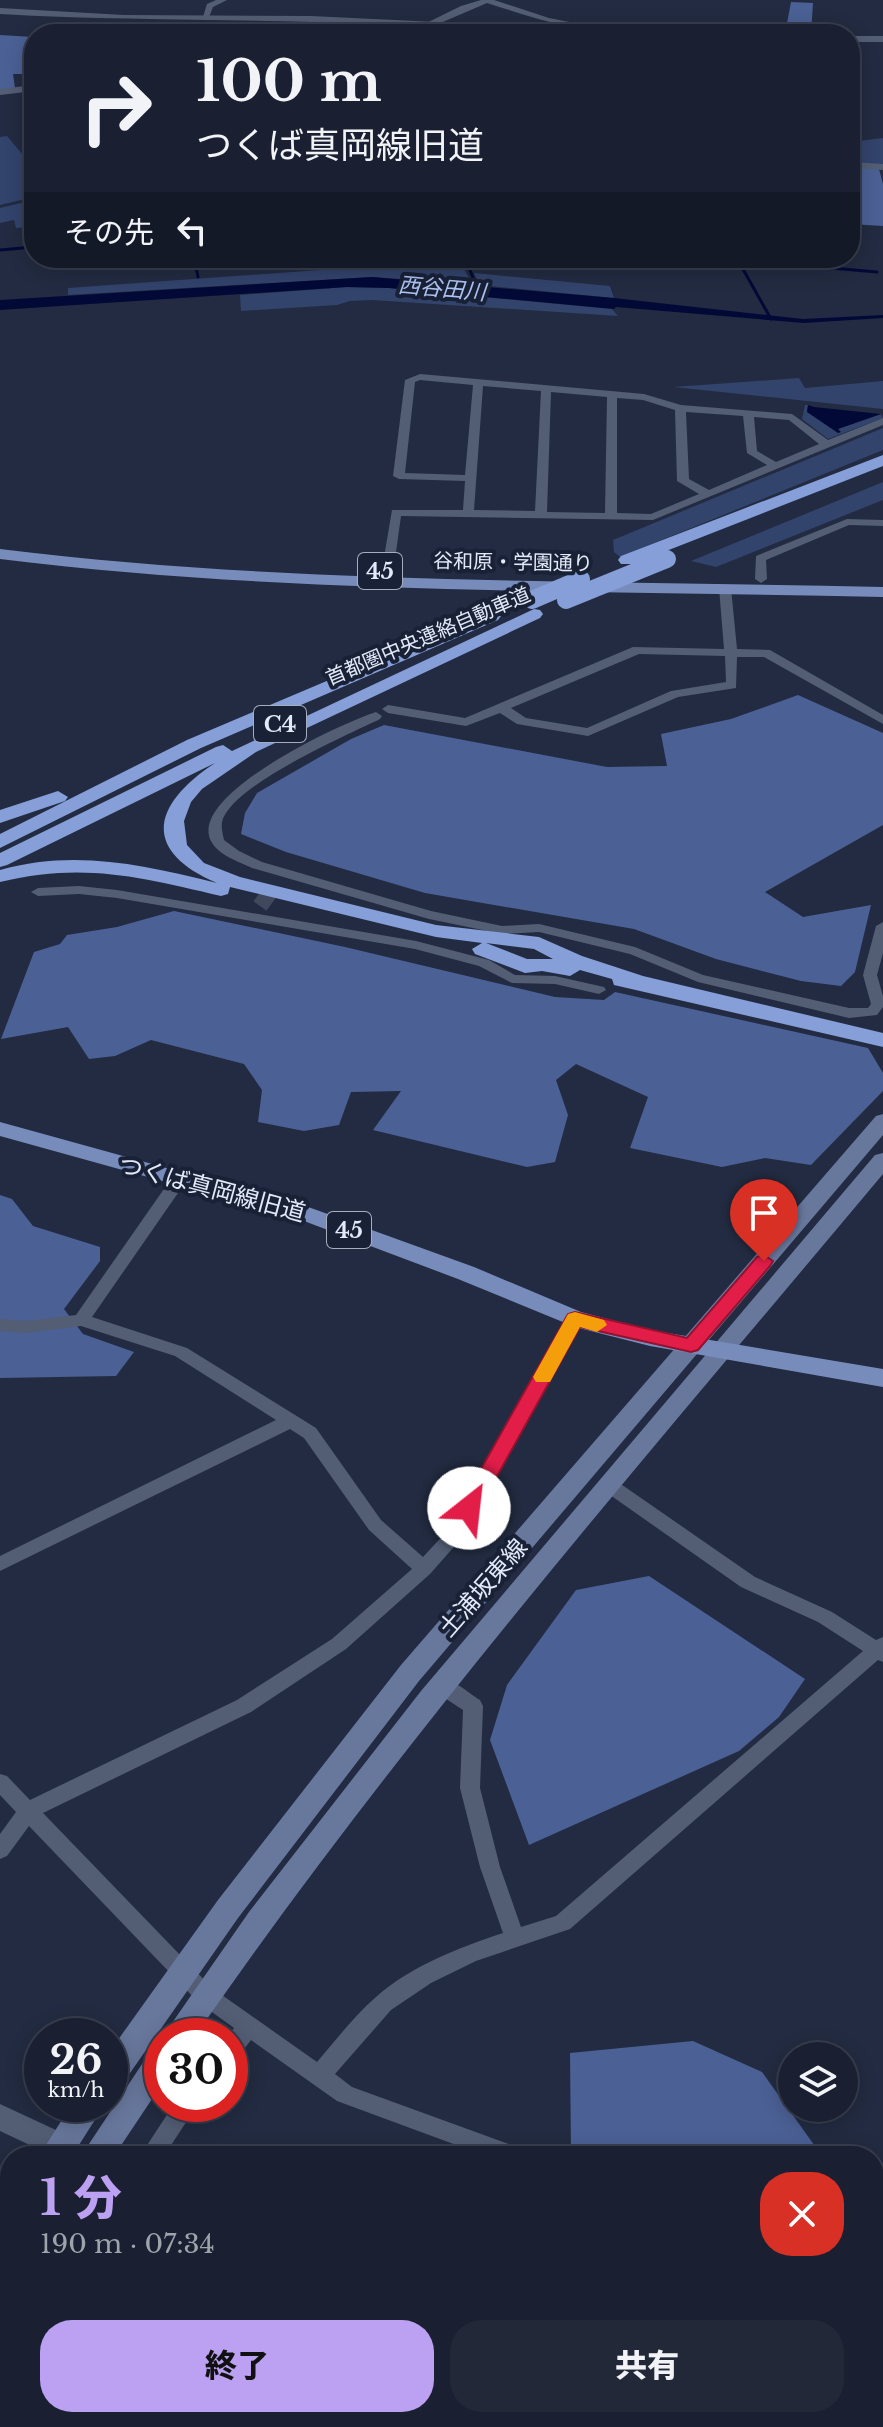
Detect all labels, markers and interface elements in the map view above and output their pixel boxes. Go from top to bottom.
text: 100 m [196,47,382,116]
icon: right [64,56,168,160]
text: つくば真岡線旧道 [196,123,484,168]
icon: left [170,208,214,252]
text: その先 [64,214,154,251]
water label: 西谷田川 [397,271,489,306]
street label: 谷和原・学園通り [433,549,593,575]
road number: 45 [358,553,402,589]
street label: 首都圏中央連絡自動車道 [322,582,534,690]
road number: C4 [254,706,306,742]
street label: つくば真岡線旧道 [116,1150,309,1227]
pin [730,1179,798,1261]
icon: arrive [742,1191,786,1235]
road number: 45 [327,1212,371,1248]
position arrow [427,1466,511,1550]
street label: 土浦坂東線 [432,1533,533,1642]
speed limit sign: 30 [144,2018,248,2122]
text: 26 [50,2035,103,2085]
map controls [778,2042,858,2122]
button: layers [778,2042,858,2122]
text: km/h [48,2078,104,2102]
text: 1 分 [40,2168,122,2228]
button: close [760,2172,844,2256]
text: 190 m · 07:34 [40,2228,215,2260]
button: 終了 [40,2320,434,2412]
button: 共有 [450,2320,844,2412]

